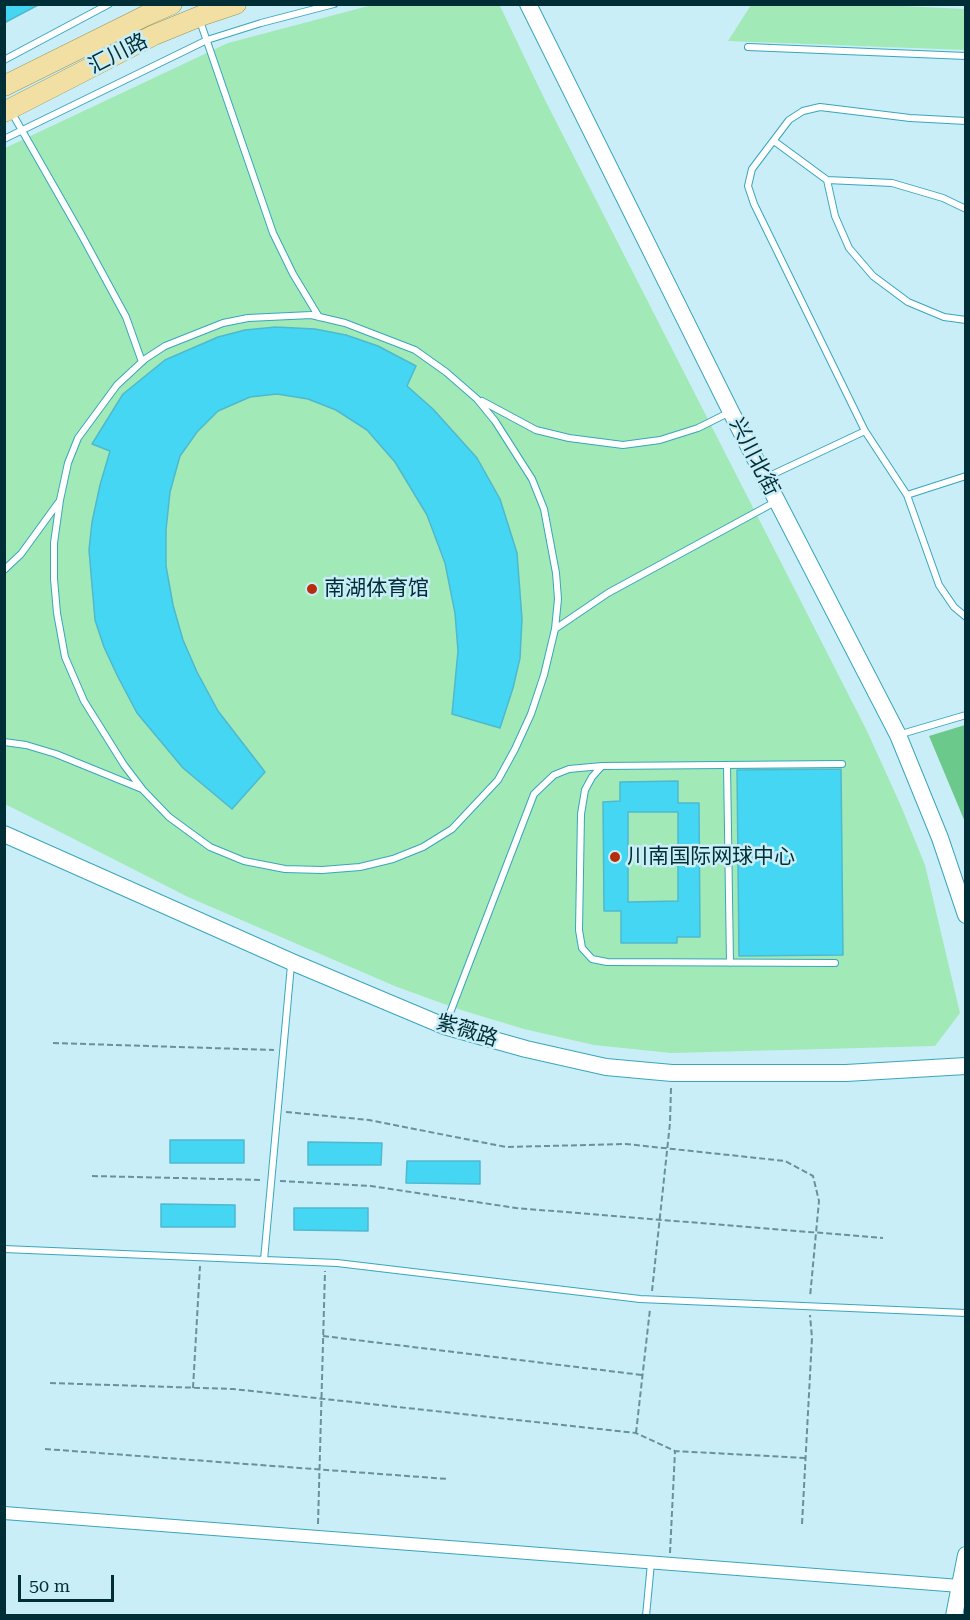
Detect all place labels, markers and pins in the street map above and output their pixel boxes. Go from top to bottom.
place label: 南湖体育馆 [324,576,429,602]
marker: 南湖体育馆 [305,582,319,596]
place label: 川南国际网球中心 [627,844,795,870]
marker: 川南国际网球中心 [608,850,622,864]

